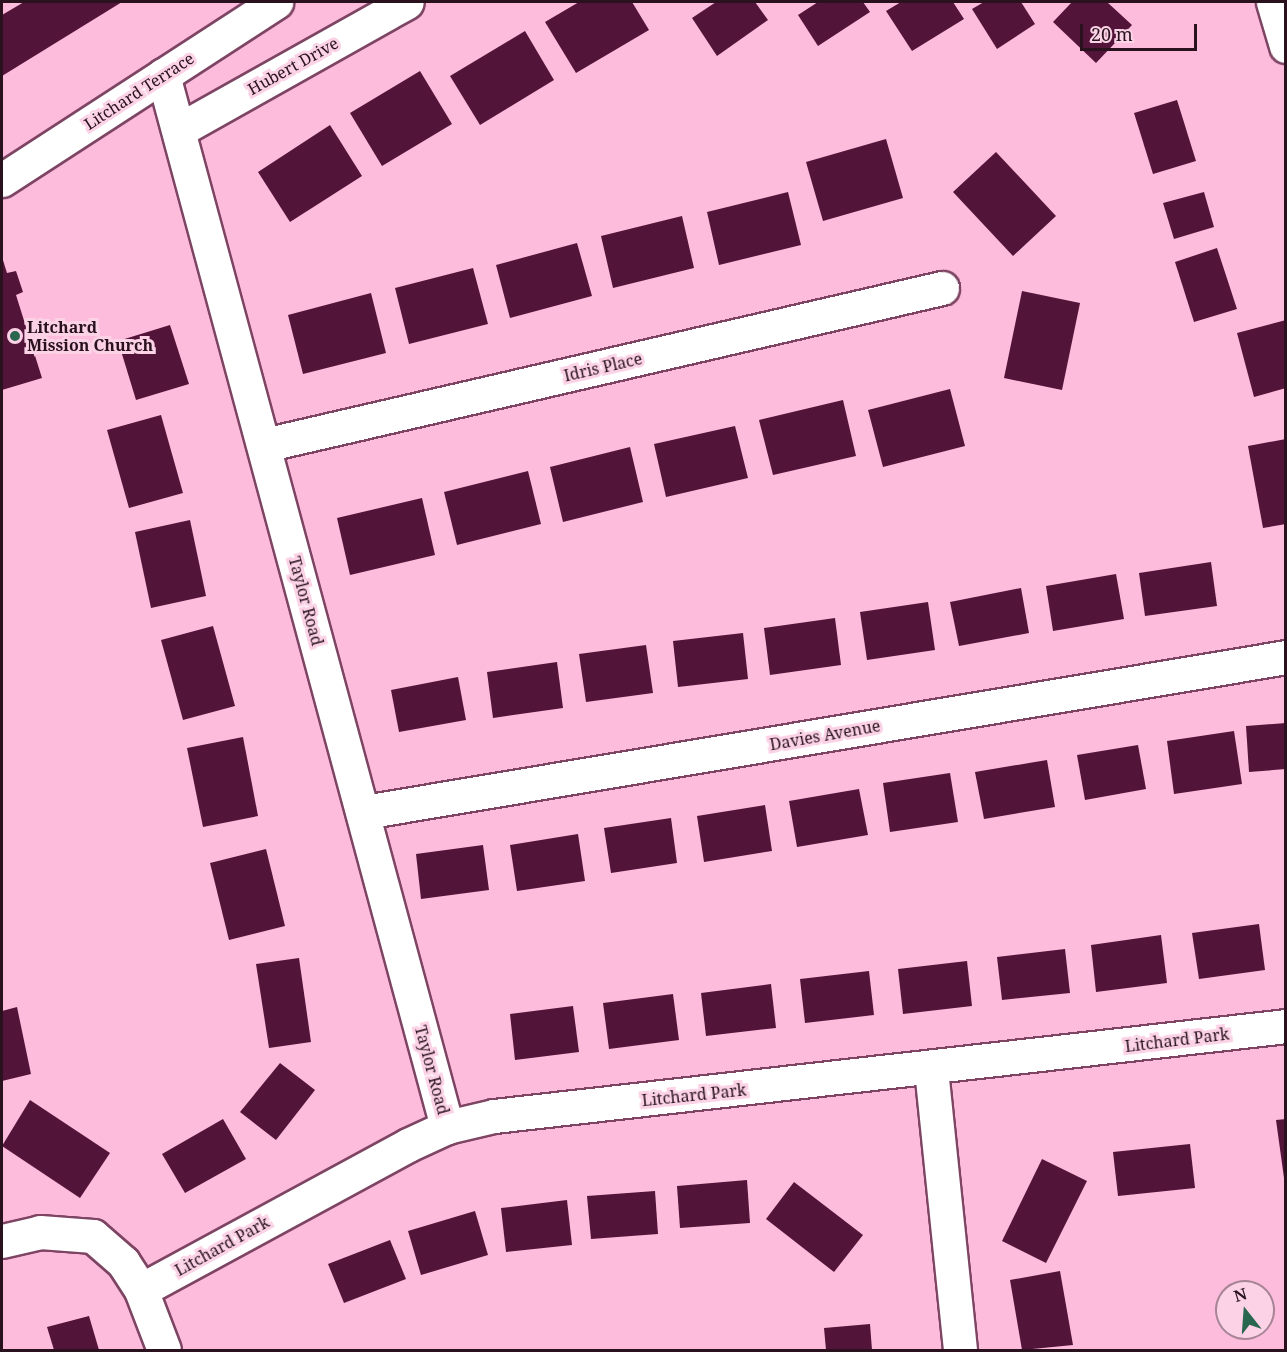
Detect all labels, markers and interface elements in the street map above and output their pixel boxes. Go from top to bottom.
scale bar [1083,12,1200,50]
text: 20 m [1091,22,1133,46]
street label: Hubert Drive [244,33,342,99]
street label: Litchard Terrace [80,48,198,134]
place label: Litchard Mission Church [27,317,153,355]
marker: Litchard Mission Church [8,329,22,343]
street label: Idris Place [562,349,644,385]
street label: Taylor Road [285,554,327,648]
street label: Davies Avenue [768,716,882,754]
street label: Taylor Road [411,1023,453,1117]
street label: Litchard Park [1124,1024,1230,1056]
street label: Litchard Park [641,1080,747,1110]
street label: Litchard Park [171,1212,273,1280]
north arrow [1215,1280,1275,1340]
text: N [1231,1282,1250,1307]

